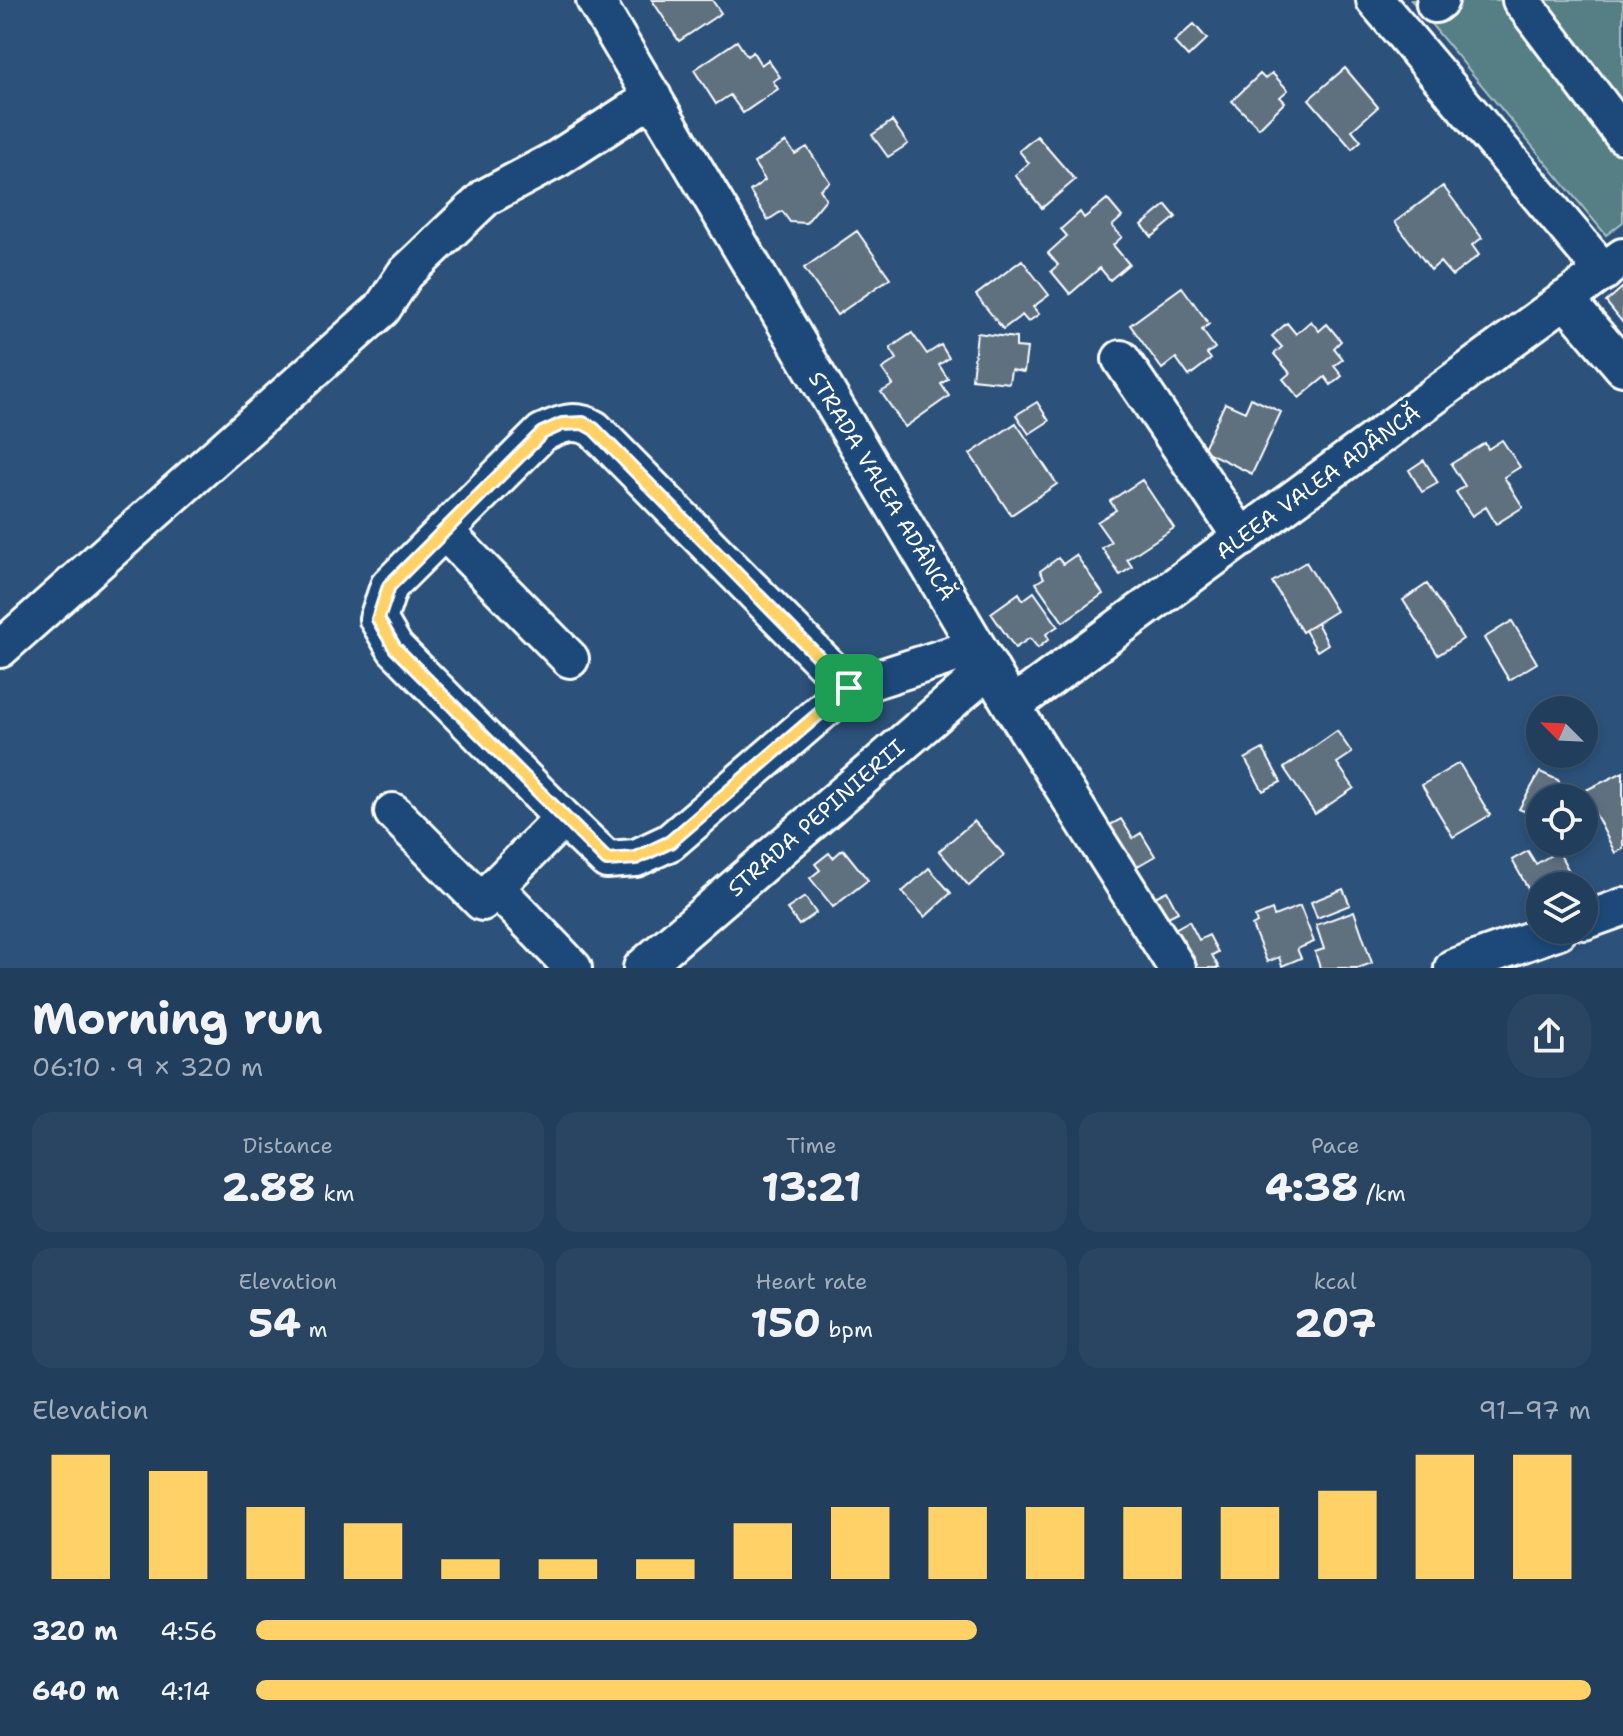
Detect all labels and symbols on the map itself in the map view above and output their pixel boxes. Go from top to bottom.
street label: STRADA VALEA ADÂNCĂ [802,366,962,606]
street label: ALEEA VALEA ADÂNCĂ [1210,398,1426,566]
pin [815,654,883,722]
north arrow [1526,696,1598,768]
street label: STRADA PEPINIERII [721,733,911,903]

